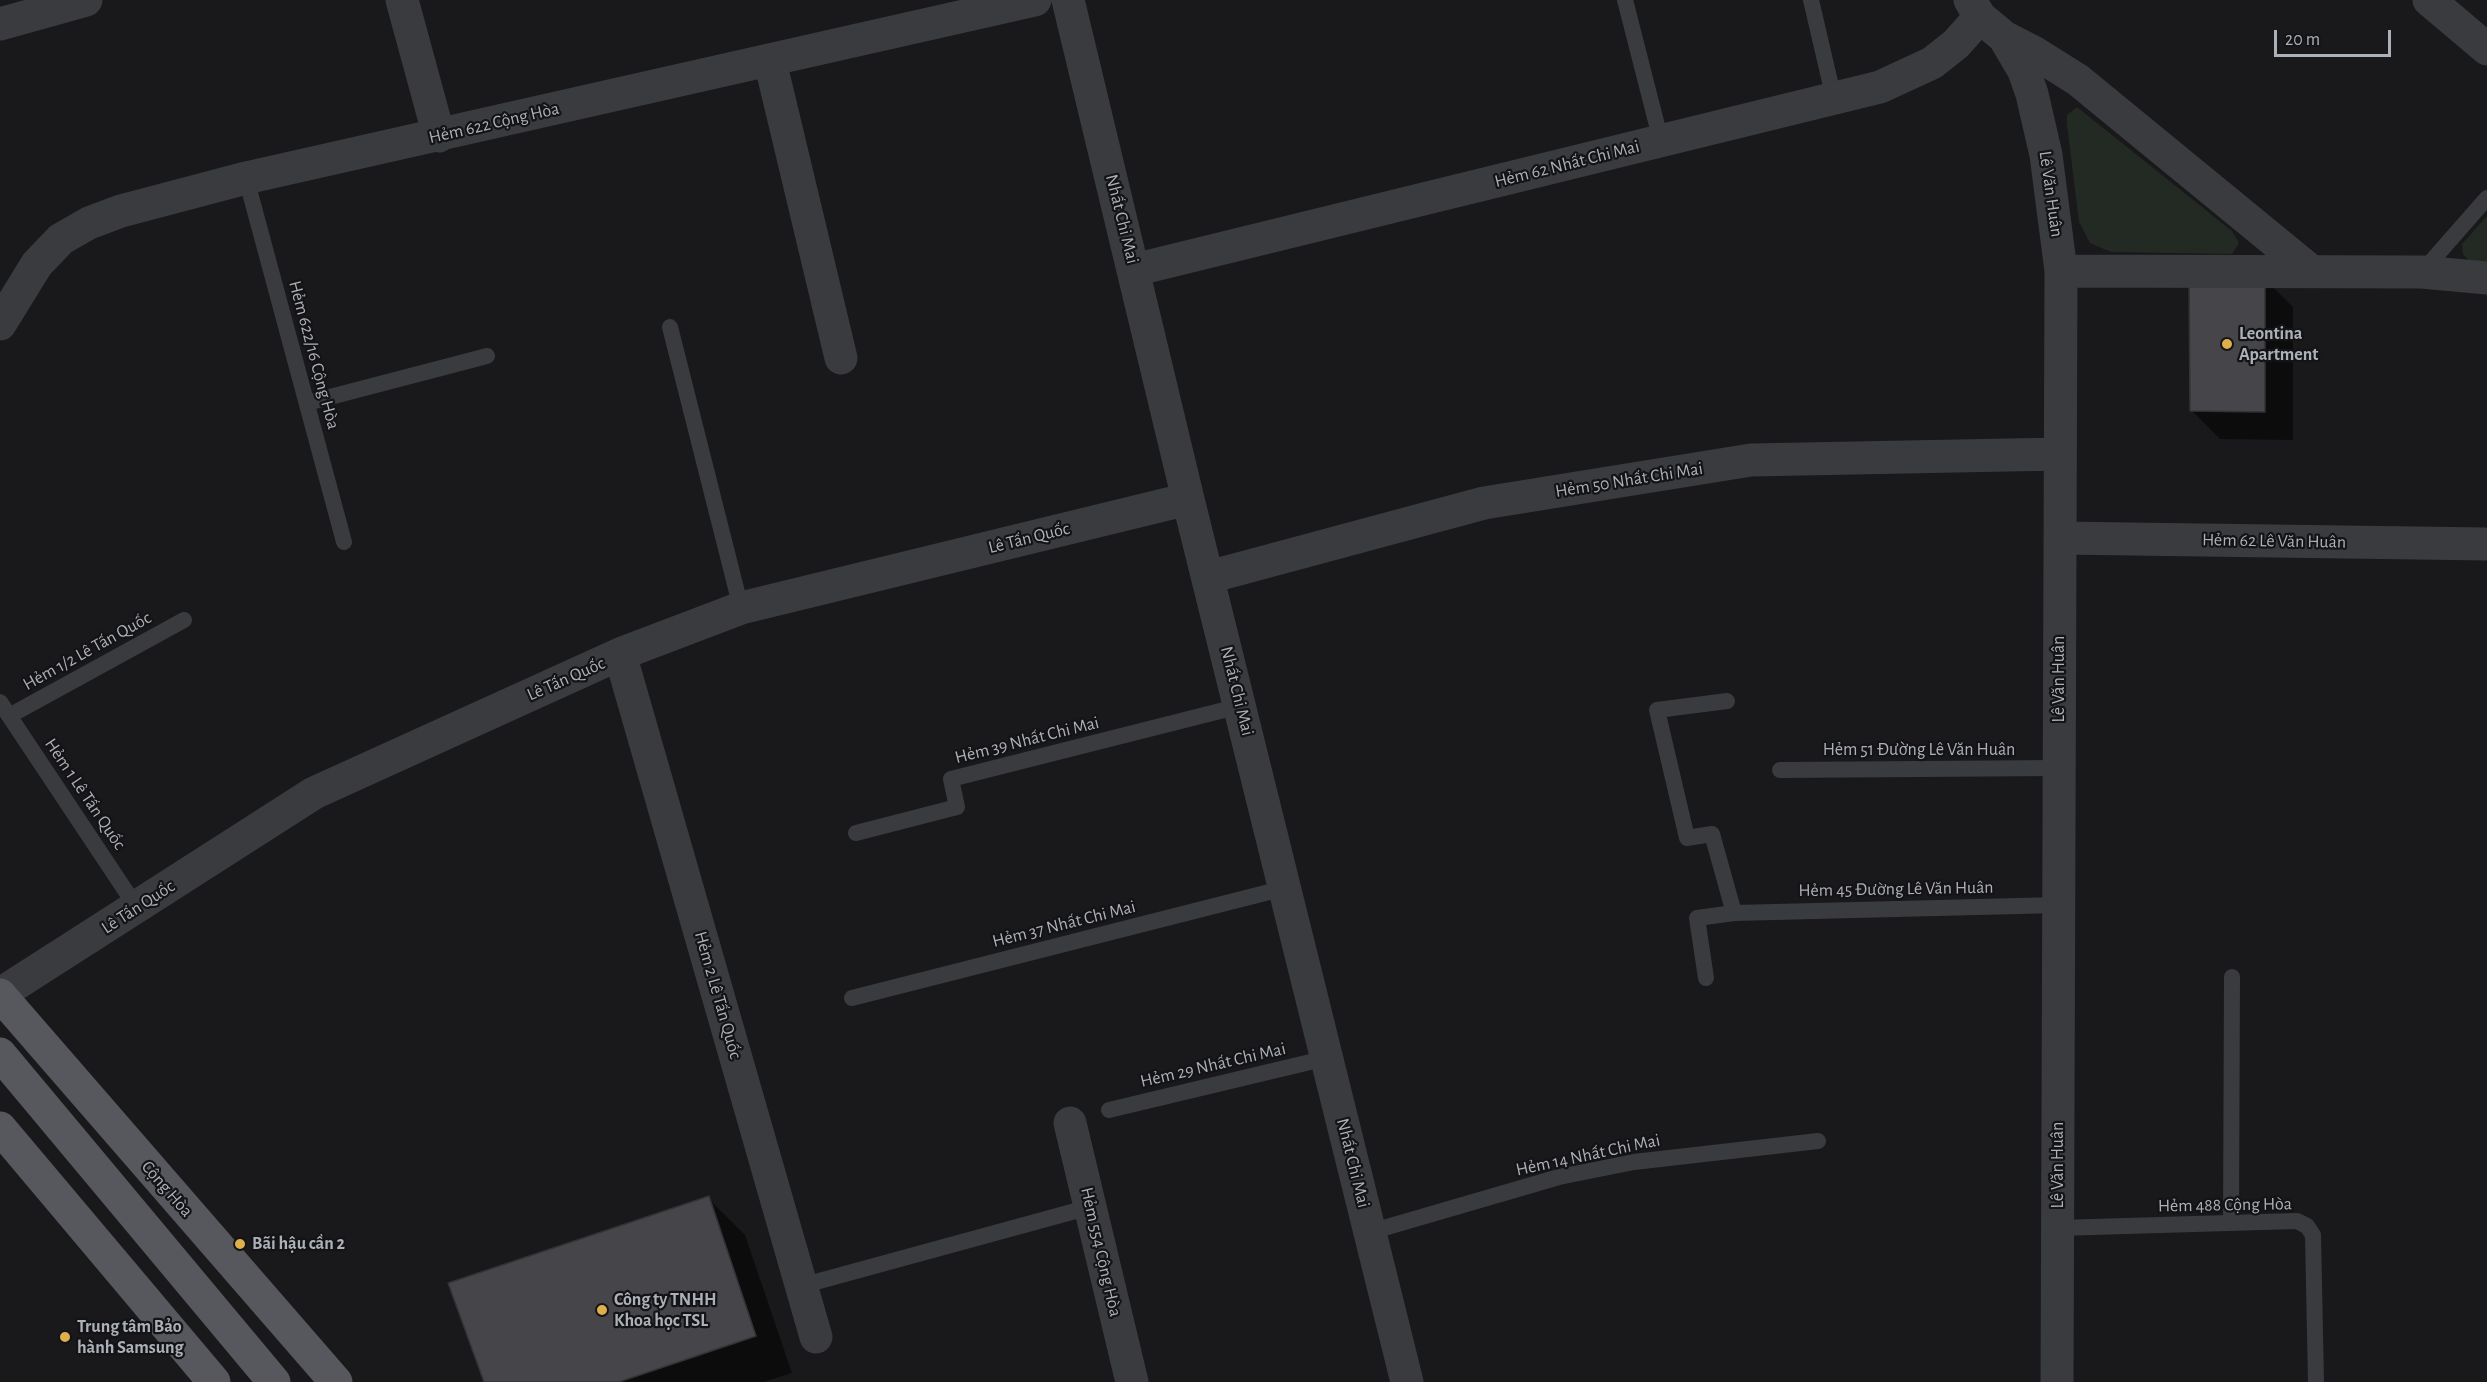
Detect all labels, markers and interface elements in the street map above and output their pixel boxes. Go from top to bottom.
scale bar [2277,18,2394,56]
text: 20 m [2285,31,2320,49]
street label: Hẻm 622 Cộng Hòa [427,97,561,149]
street label: Hẻm 62 Nhất Chi Mai [1492,136,1642,192]
street label: Lê Văn Huân [2034,150,2068,238]
street label: Nhất Chi Mai [1100,172,1144,266]
street label: Hẻm 622/16 Cộng Hòa [284,278,344,432]
place label: Leontina Apartment [2239,323,2318,366]
marker: Leontina Apartment [2220,337,2234,351]
street label: Hẻm 50 Nhất Chi Mai [1554,458,1704,502]
street label: Lê Tấn Quốc [986,517,1072,559]
street label: Hẻm 62 Lê Văn Huân [2202,529,2346,553]
street label: Hẻm 1/2 Lê Tấn Quốc [19,607,155,695]
street label: Lê Văn Huân [2048,636,2070,722]
street label: Nhất Chi Mai [1215,644,1259,738]
street label: Lê Tấn Quốc [524,652,608,706]
street label: Hẻm 39 Nhất Chi Mai [953,712,1101,768]
street label: Hẻm 1 Lê Tấn Quốc [40,734,130,854]
street label: Hẻm 51 Đường Lê Văn Huân [1823,739,2015,761]
street label: Lê Tấn Quốc [97,875,179,939]
street label: Hẻm 45 Đường Lê Văn Huân [1798,876,1994,902]
street label: Hẻm 37 Nhất Chi Mai [990,896,1138,952]
street label: Hẻm 2 Lê Tấn Quốc [689,929,747,1061]
street label: Hẻm 29 Nhất Chi Mai [1138,1038,1288,1092]
street label: Nhất Chi Mai [1331,1116,1375,1210]
street label: Lê Văn Huân [2047,1122,2069,1208]
street label: Hẻm 14 Nhất Chi Mai [1514,1129,1662,1181]
street label: Cộng Hòa [137,1156,197,1222]
street label: Hẻm 554 Cộng Hòa [1076,1185,1126,1319]
street label: Hẻm 488 Cộng Hòa [2158,1193,2292,1217]
place label: Bãi hậu cần 2 [252,1233,345,1255]
marker: Bãi hậu cần 2 [233,1237,247,1251]
place label: Công ty TNHH Khoa học TSL [614,1289,716,1332]
marker: Công ty TNHH Khoa học TSL [595,1303,609,1317]
place label: Trung tâm Bảo hành Samsung [77,1316,183,1358]
marker: Trung tâm Bảo hành Samsung [58,1330,72,1344]

